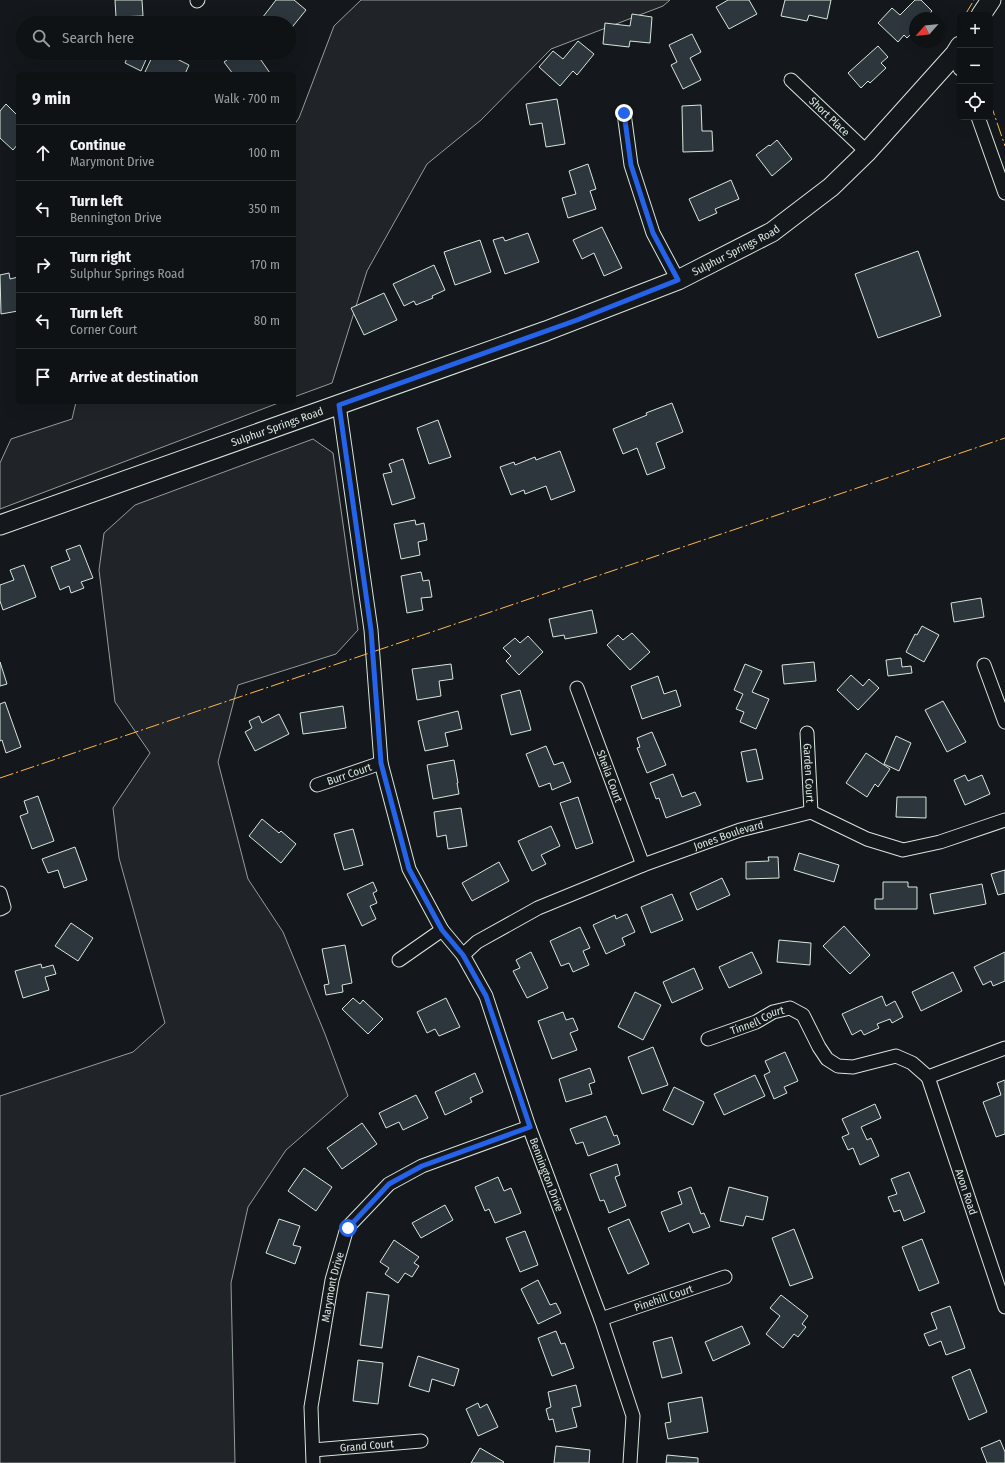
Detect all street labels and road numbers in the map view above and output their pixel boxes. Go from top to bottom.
street label: Short Place [806,95,852,139]
street label: Sulphur Springs Road [690,222,783,279]
street label: Sulphur Springs Road [229,405,325,449]
street label: Garden Court [801,743,817,803]
street label: Sheila Court [594,748,625,805]
street label: Burr Court [325,761,374,788]
street label: Jones Boulevard [692,818,765,853]
street label: Tinnell Court [729,1003,786,1038]
street label: Bennington Drive [527,1136,566,1213]
street label: Avon Road [952,1167,980,1217]
street label: Marymont Drive [319,1250,347,1323]
street label: Pinehill Court [633,1282,695,1314]
street label: Grand Court [339,1437,395,1455]

